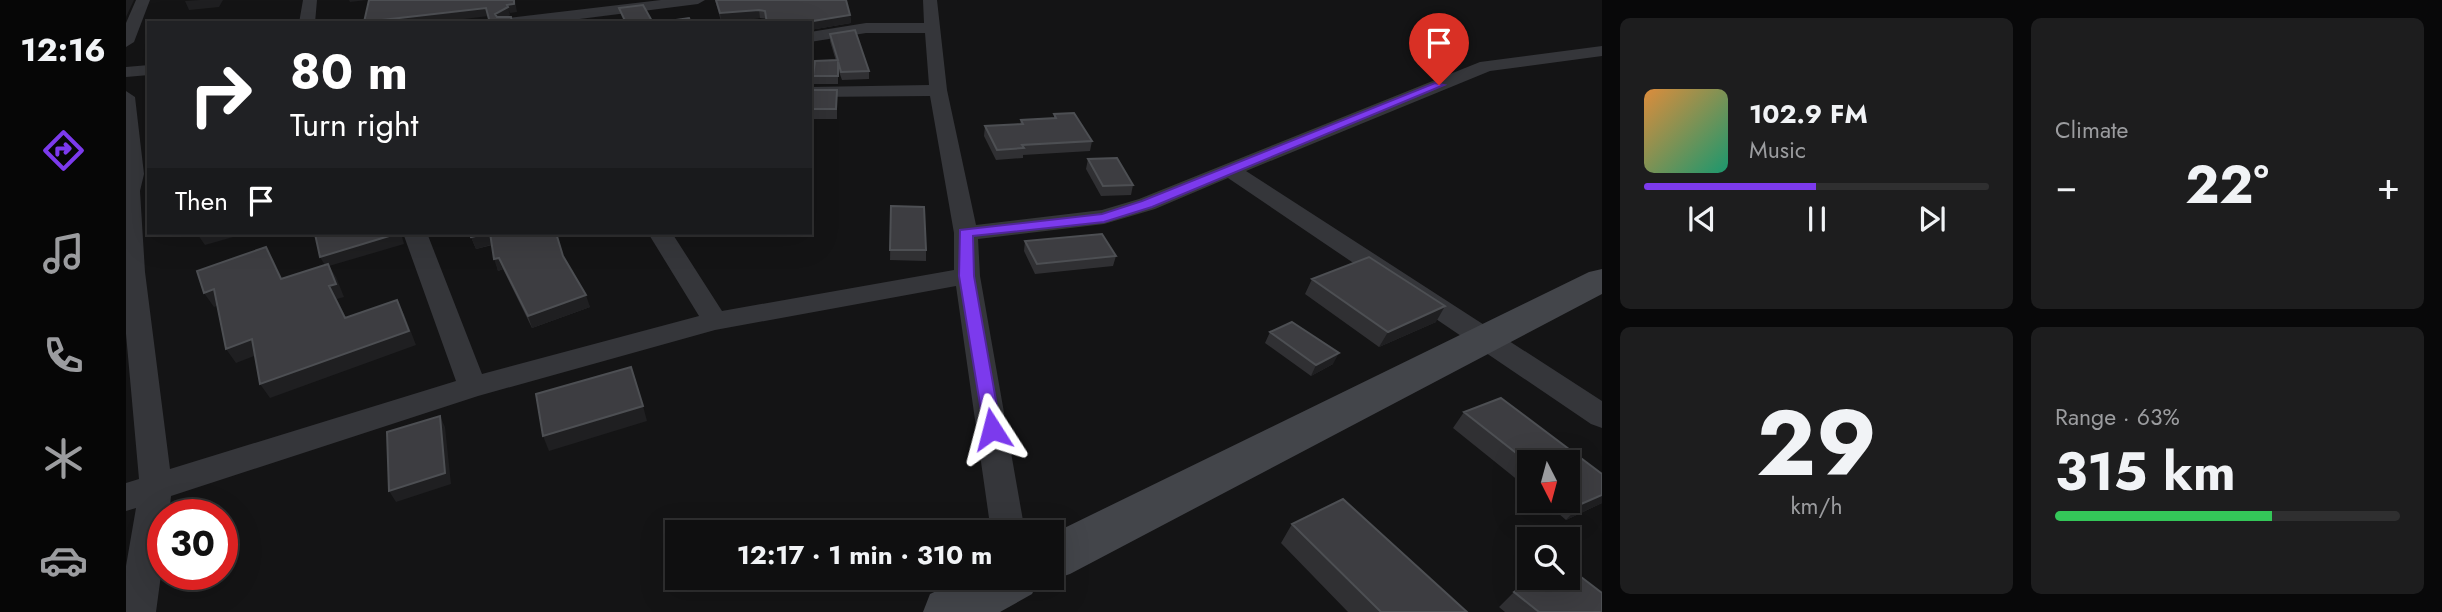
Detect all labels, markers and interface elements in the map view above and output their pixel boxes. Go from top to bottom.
pin [1409,13,1469,85]
icon: arrive [1420,24,1458,62]
text: 12:16 [20,27,106,73]
text: 80 m [290,37,408,107]
icon: right [175,49,266,140]
text: 102.9 FM [1749,95,1868,133]
text: Turn right [290,102,419,148]
text: Climate [2055,113,2128,147]
icon: directions [39,126,88,175]
text: Music [1749,133,1806,167]
text: 22° [2185,147,2269,223]
text: − [2055,158,2077,213]
text: + [2377,158,2400,213]
text: Then [175,182,228,220]
icon: arrive [242,182,280,220]
icon: previous [1683,200,1721,238]
icon: pause [1798,200,1836,238]
icon: next [1913,200,1951,238]
icon: music [39,229,88,278]
icon: phone [39,331,88,380]
text: 29 [1756,378,1877,509]
position arrow [955,392,1029,466]
text: Range · 63% [2055,400,2180,434]
icon: climate [39,434,88,483]
text: 315 km [2055,434,2236,510]
north arrow [1517,450,1580,513]
map controls [1517,450,1580,590]
text: km/h [1791,489,1842,523]
speed limit sign: 30 [147,499,238,590]
button: search [1517,527,1580,590]
icon: car [39,536,88,585]
text: 12:17 · 1 min · 310 m [737,536,992,574]

